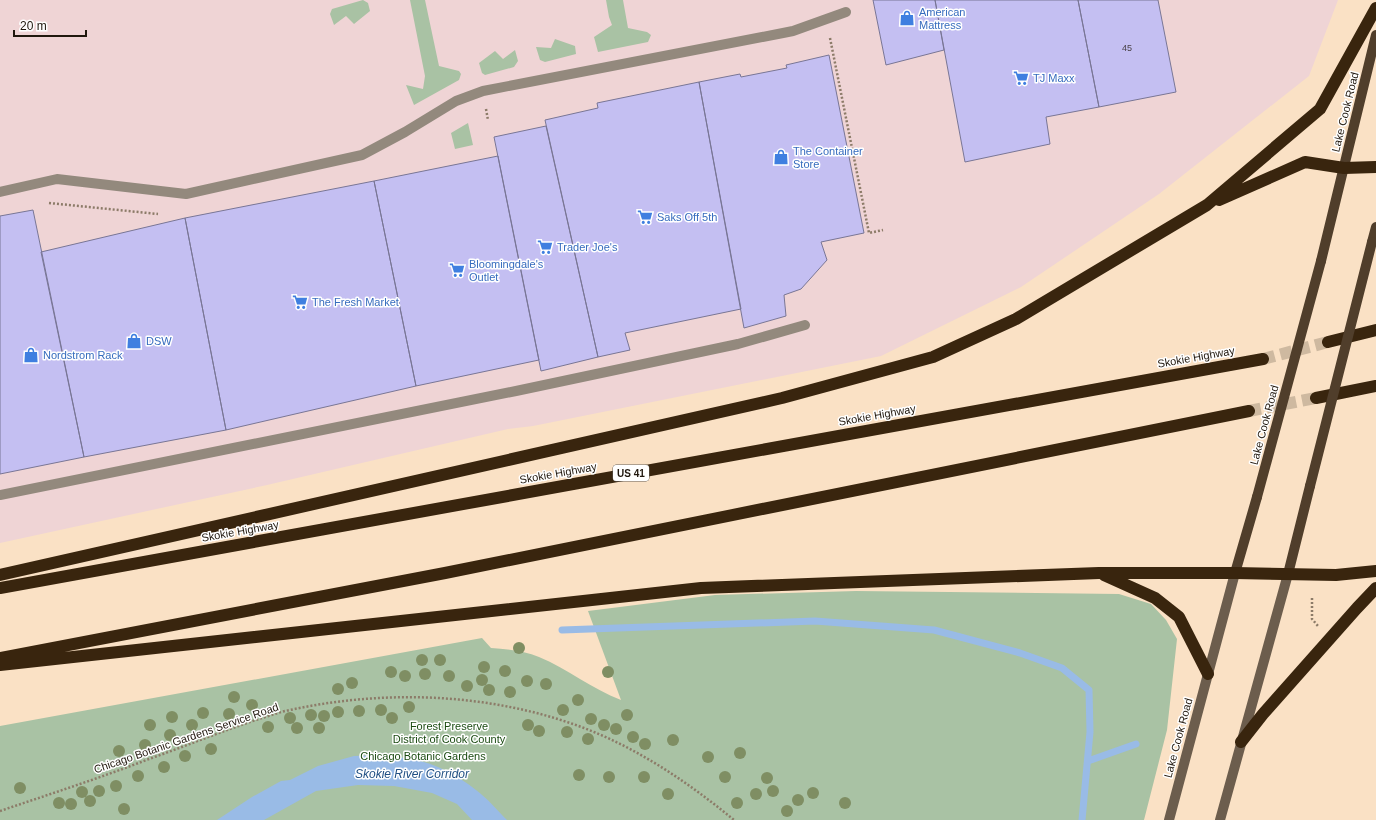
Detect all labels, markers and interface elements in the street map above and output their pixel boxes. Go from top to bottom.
place label: American Mattress [919,6,965,31]
shop icon: American Mattress [898,9,916,27]
scale bar [14,12,86,38]
text: 20 m [20,19,47,33]
house number: 45 [1122,43,1132,53]
supermarket icon: TJ Maxx [1012,69,1030,87]
street label: Lake Cook Road [1329,71,1361,153]
place label: TJ Maxx [1033,72,1075,84]
place label: The Container Store [793,145,863,170]
shop icon: The Container Store [772,148,790,166]
supermarket icon: Saks Off 5th [636,208,654,226]
place label: Saks Off 5th [657,211,717,223]
supermarket icon: Trader Joe's [536,238,554,256]
place label: Trader Joe's [557,241,618,253]
place label: Bloomingdale's Outlet [469,258,544,283]
supermarket icon: Bloomingdale's Outlet [448,261,466,279]
supermarket icon: The Fresh Market [291,293,309,311]
place label: The Fresh Market [312,296,399,308]
shop icon: DSW [125,332,143,350]
place label: DSW [146,335,172,347]
street label: Skokie Highway [1156,344,1236,370]
shop icon: Nordstrom Rack [22,346,40,364]
place label: Nordstrom Rack [43,349,123,361]
street label: Lake Cook Road [1248,384,1280,466]
street label: Skokie Highway [837,402,917,428]
street label: Skokie Highway [518,460,598,486]
road number: US 41 [613,465,649,481]
street label: Skokie Highway [200,518,280,544]
street label: Lake Cook Road [1162,697,1194,779]
street label: Chicago Botanic Gardens Service Road [92,701,280,775]
park label: Forest Preserve District of Cook County [393,720,506,745]
park label: Chicago Botanic Gardens [360,750,486,762]
water label: Skokie River Corridor [355,767,470,781]

